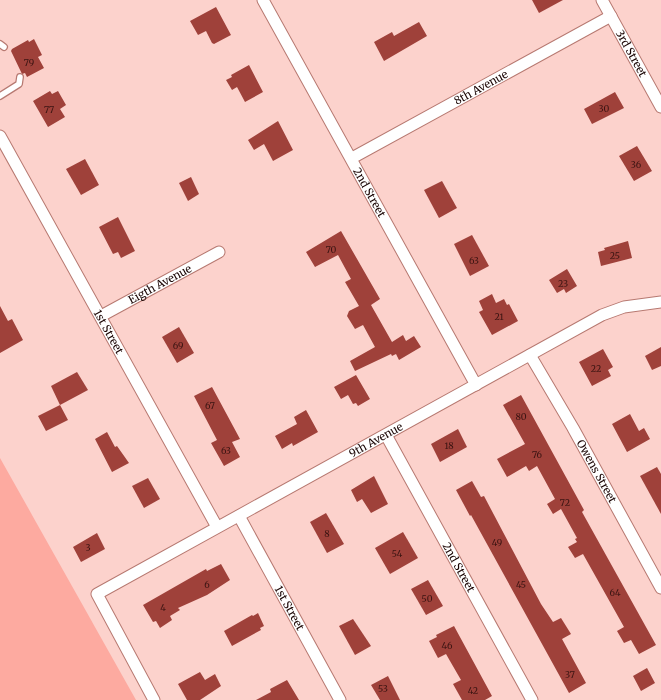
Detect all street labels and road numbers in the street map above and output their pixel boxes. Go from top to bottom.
street label: 3rd Street [613,28,650,80]
street label: 8th Avenue [452,67,511,108]
street label: 2nd Street [350,165,389,220]
street label: Eigth Avenue [126,261,194,307]
street label: 1st Street [91,307,127,357]
street label: 9th Avenue [346,419,406,460]
street label: Owens Street [574,437,620,506]
street label: 2nd Street [440,540,479,595]
street label: 1st Street [272,583,308,633]

